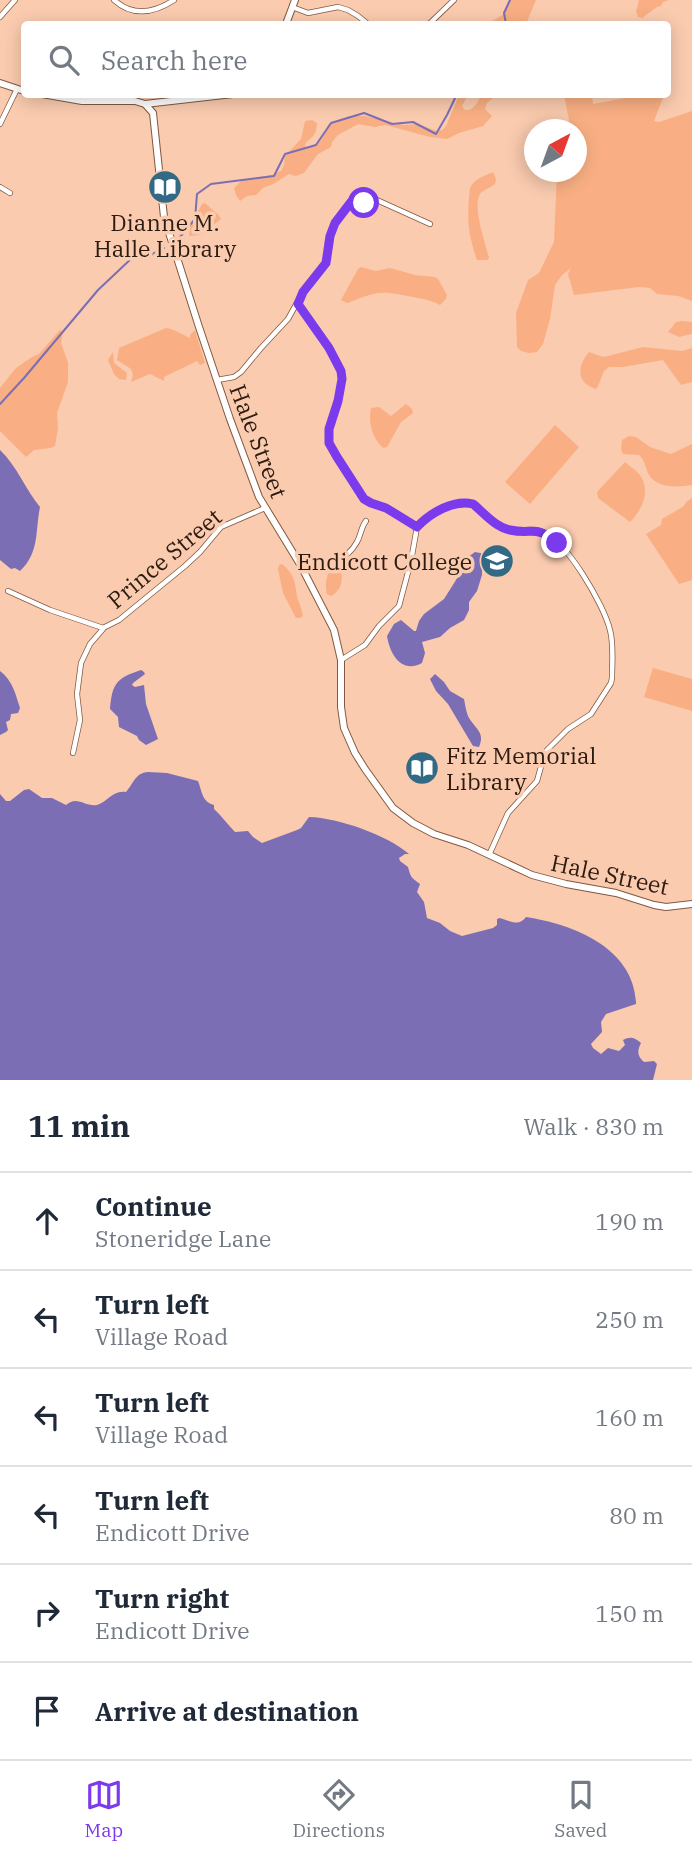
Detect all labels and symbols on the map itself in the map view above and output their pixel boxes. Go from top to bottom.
north arrow [524,119,587,182]
library icon: Dianne M. Halle Library [146,168,184,206]
route start [348,187,379,218]
place label: Dianne M. Halle Library [94,207,237,263]
street label: Hale Street [224,380,294,502]
street label: Prince Street [101,501,227,615]
route end [541,527,572,558]
school or university icon: Endicott College [478,542,516,580]
place label: Endicott College [297,546,472,576]
place label: Fitz Memorial Library [446,740,596,796]
library icon: Fitz Memorial Library [403,749,441,787]
street label: Hale Street [548,847,672,901]

